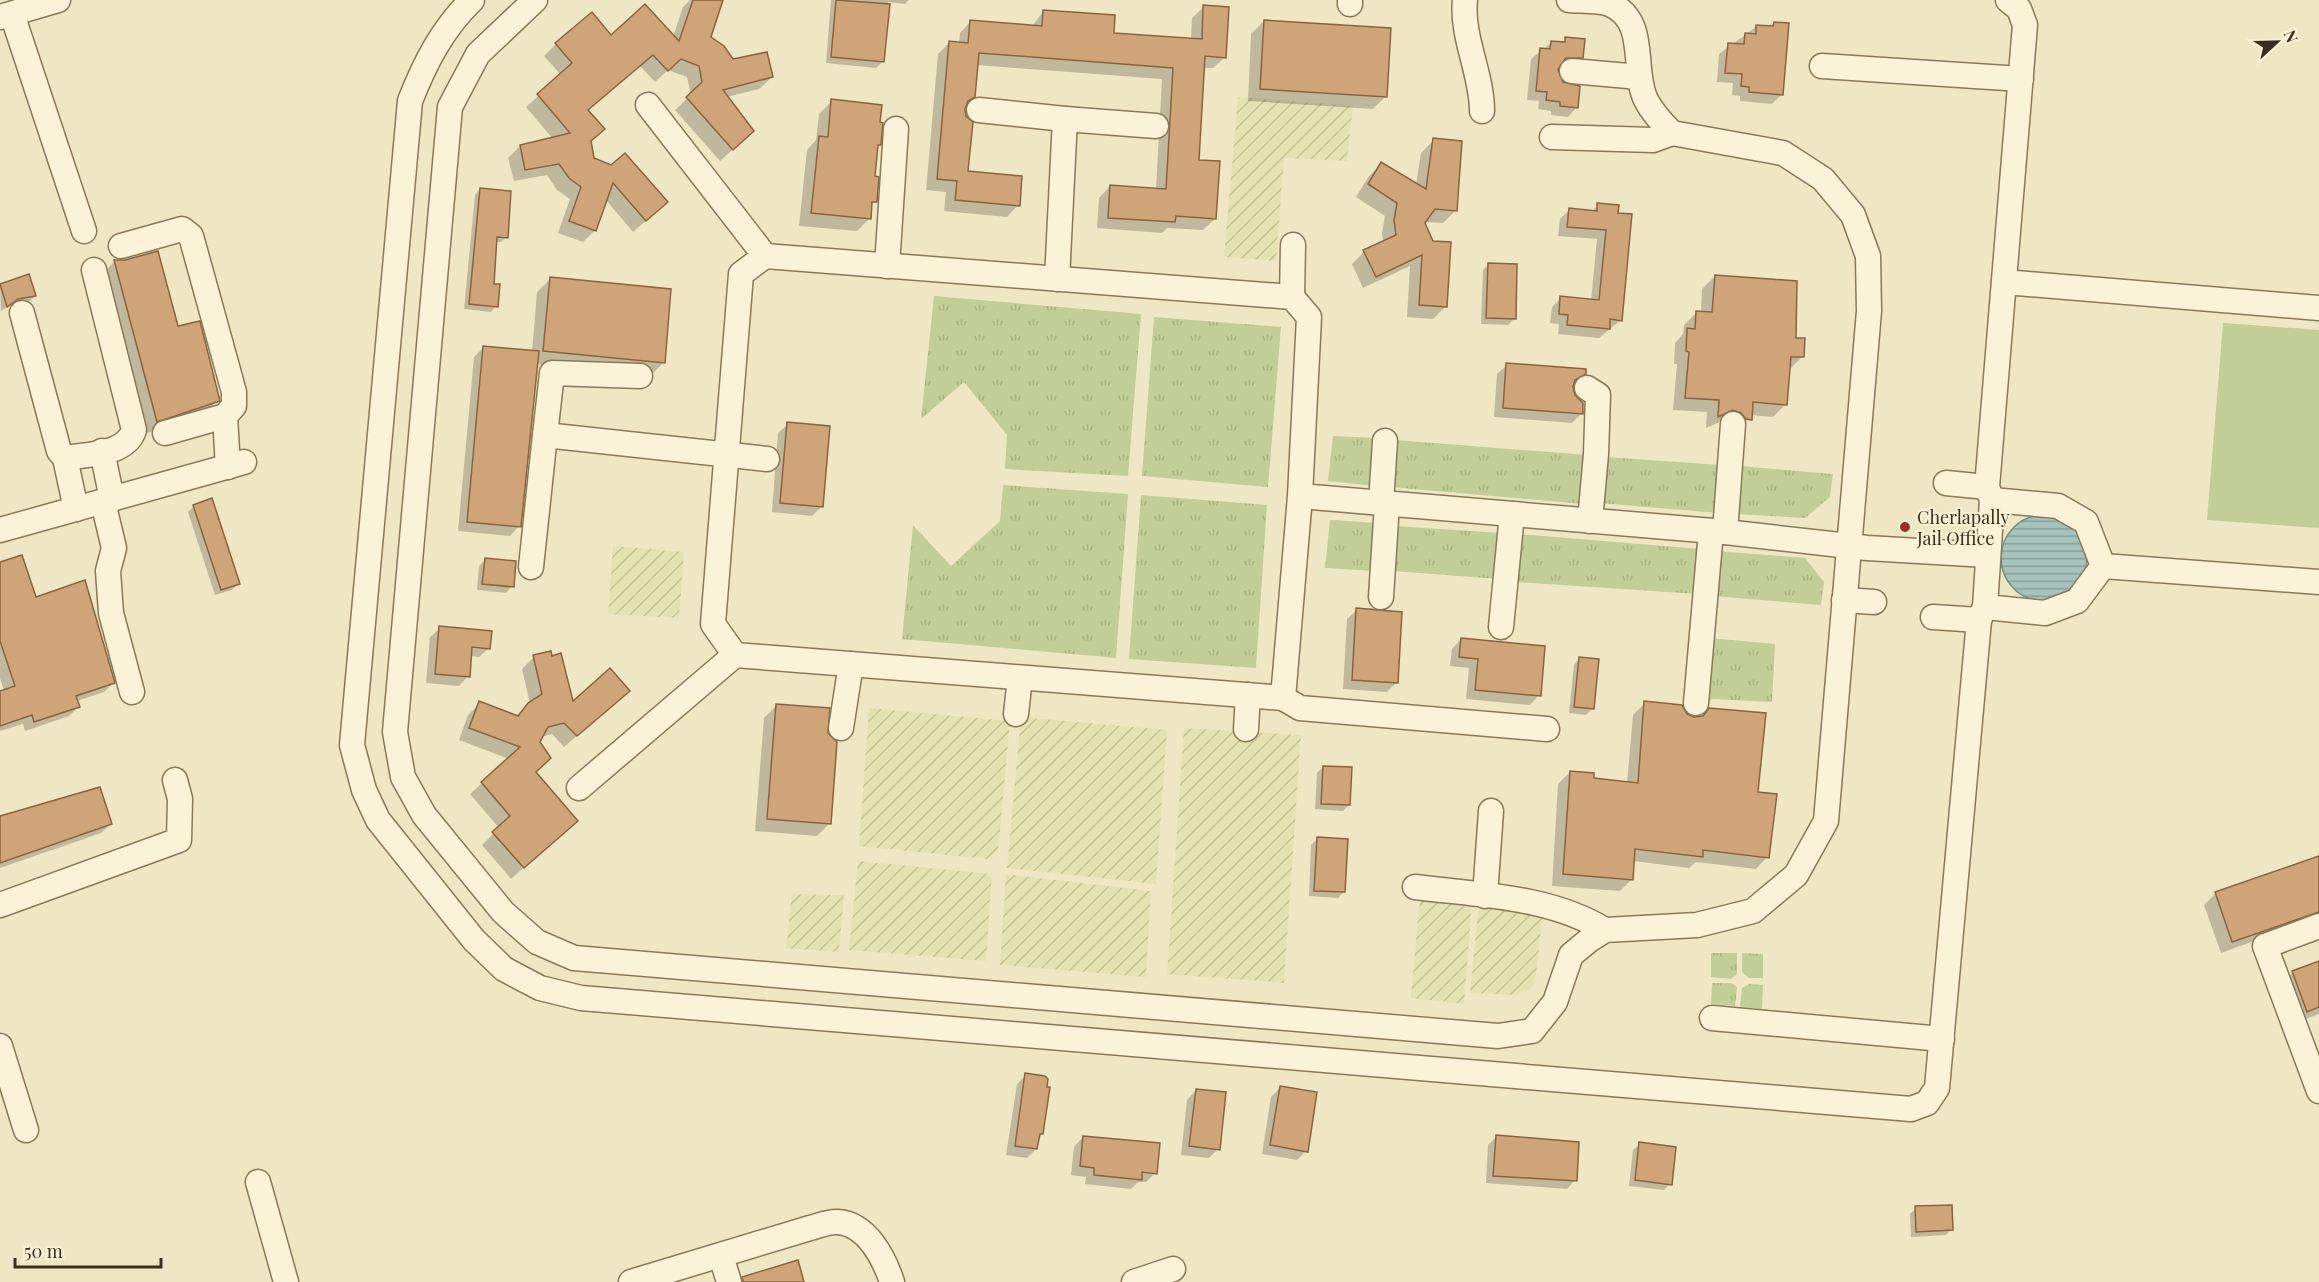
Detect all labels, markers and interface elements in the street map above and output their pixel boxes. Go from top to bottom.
north arrow [2247,12,2307,72]
text: N [2279,27,2303,46]
place label: Cherlapally Jail Office [1916,505,2010,550]
marker: Cherlapally Jail Office [1898,520,1912,534]
scale bar [15,1231,160,1269]
text: 50 m [24,1239,63,1263]

